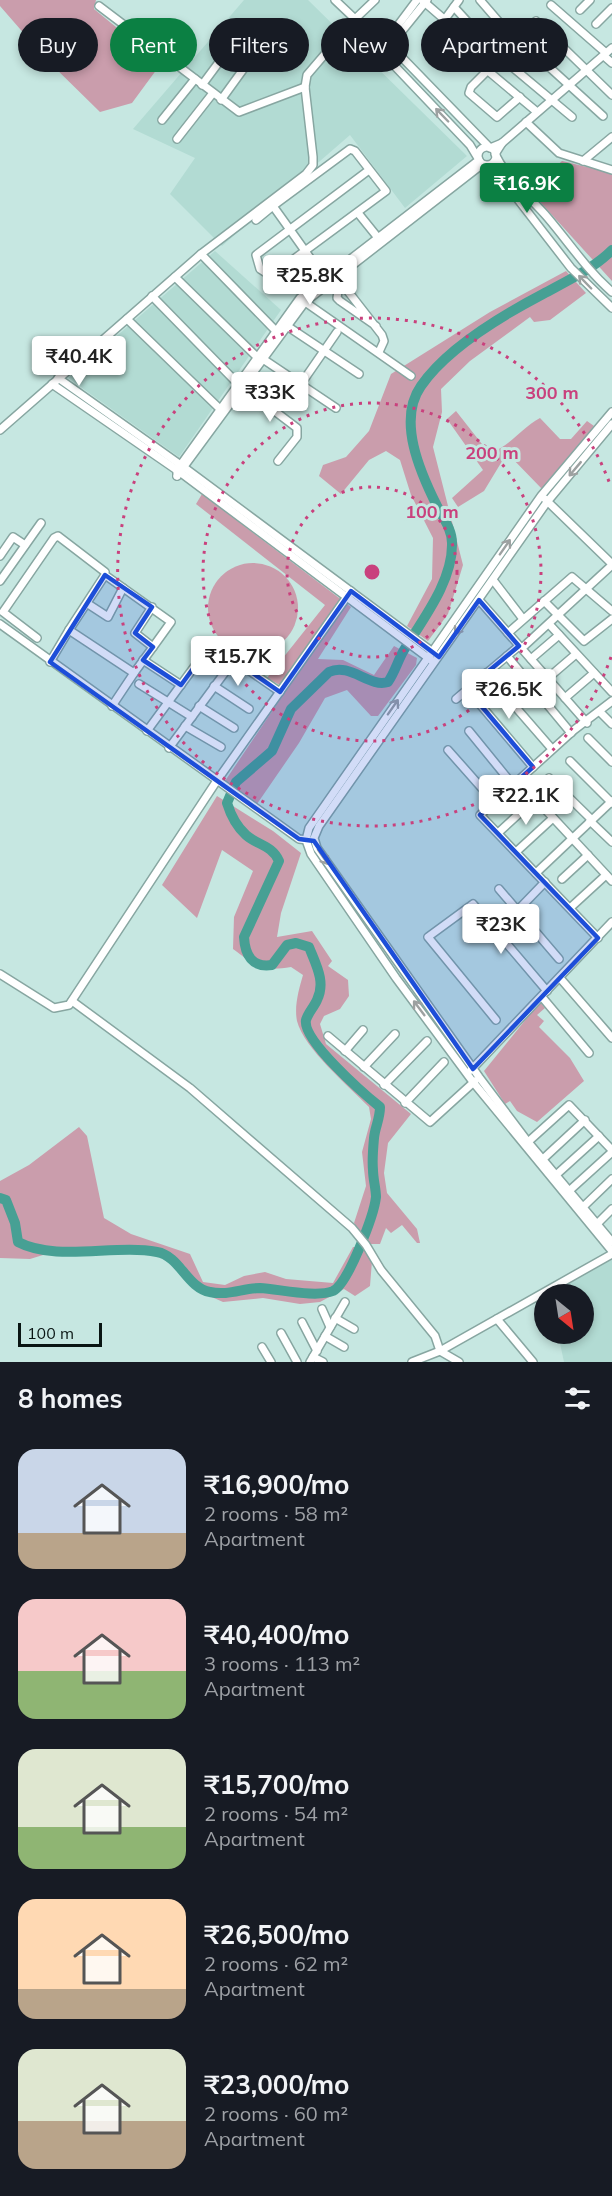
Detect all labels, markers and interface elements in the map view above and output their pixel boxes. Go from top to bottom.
chip: Buy [18,18,98,72]
chip: Rent [110,18,197,72]
chip: Filters [209,18,309,72]
chip: New [321,18,409,72]
chip: Apartment [421,18,568,72]
one-way arrow [435,107,449,122]
pin: ₹16.9K [478,163,576,214]
text: ₹16.9K [494,170,560,195]
pin: ₹25.8K [261,255,359,306]
text: ₹25.8K [277,262,343,287]
one-way arrow [578,275,593,290]
pin: ₹40.4K [30,336,128,387]
text: ₹40.4K [46,343,112,368]
pin: ₹33K [234,372,306,423]
text: ₹33K [245,379,295,404]
text: 300 m [525,381,579,404]
text: 200 m [465,441,519,464]
one-way arrow [568,461,581,477]
text: 100 m [405,500,459,523]
one-way arrow [499,540,511,556]
centre of rings [362,562,382,582]
one-way arrow [454,618,466,634]
pin: ₹15.7K [189,636,287,687]
text: ₹15.7K [205,643,271,668]
pin: ₹26.5K [460,669,558,720]
text: ₹26.5K [476,676,542,701]
one-way arrow [387,699,399,716]
pin: ₹22.1K [477,775,575,826]
text: ₹22.1K [493,782,559,807]
one-way arrow [317,849,329,865]
pin: ₹23K [465,904,537,955]
text: ₹23K [476,911,526,936]
one-way arrow [413,1001,425,1017]
north arrow [534,1284,594,1344]
map controls [534,1284,594,1344]
scale bar [18,1320,102,1348]
text: 100 m [27,1323,74,1343]
text: 8 homes [18,1382,122,1415]
icon: filters [561,1382,594,1415]
text: ₹16,900/mo [204,1468,349,1501]
icon: home [66,1473,138,1545]
text: 2 rooms · 58 m² [204,1501,348,1526]
text: Apartment [204,1526,305,1551]
text: ₹40,400/mo [204,1618,349,1651]
icon: home [66,1623,138,1695]
text: 3 rooms · 113 m² [204,1651,360,1676]
text: Apartment [204,1676,305,1701]
text: ₹15,700/mo [204,1768,349,1801]
icon: home [66,1773,138,1845]
text: 2 rooms · 54 m² [204,1801,348,1826]
text: Apartment [204,1826,305,1851]
text: ₹26,500/mo [204,1918,349,1951]
icon: home [66,1923,138,1995]
text: 2 rooms · 62 m² [204,1951,348,1976]
text: Apartment [204,1976,305,2001]
text: ₹23,000/mo [204,2068,349,2101]
icon: home [66,2073,138,2145]
text: 2 rooms · 60 m² [204,2101,348,2126]
text: Apartment [204,2126,305,2151]

